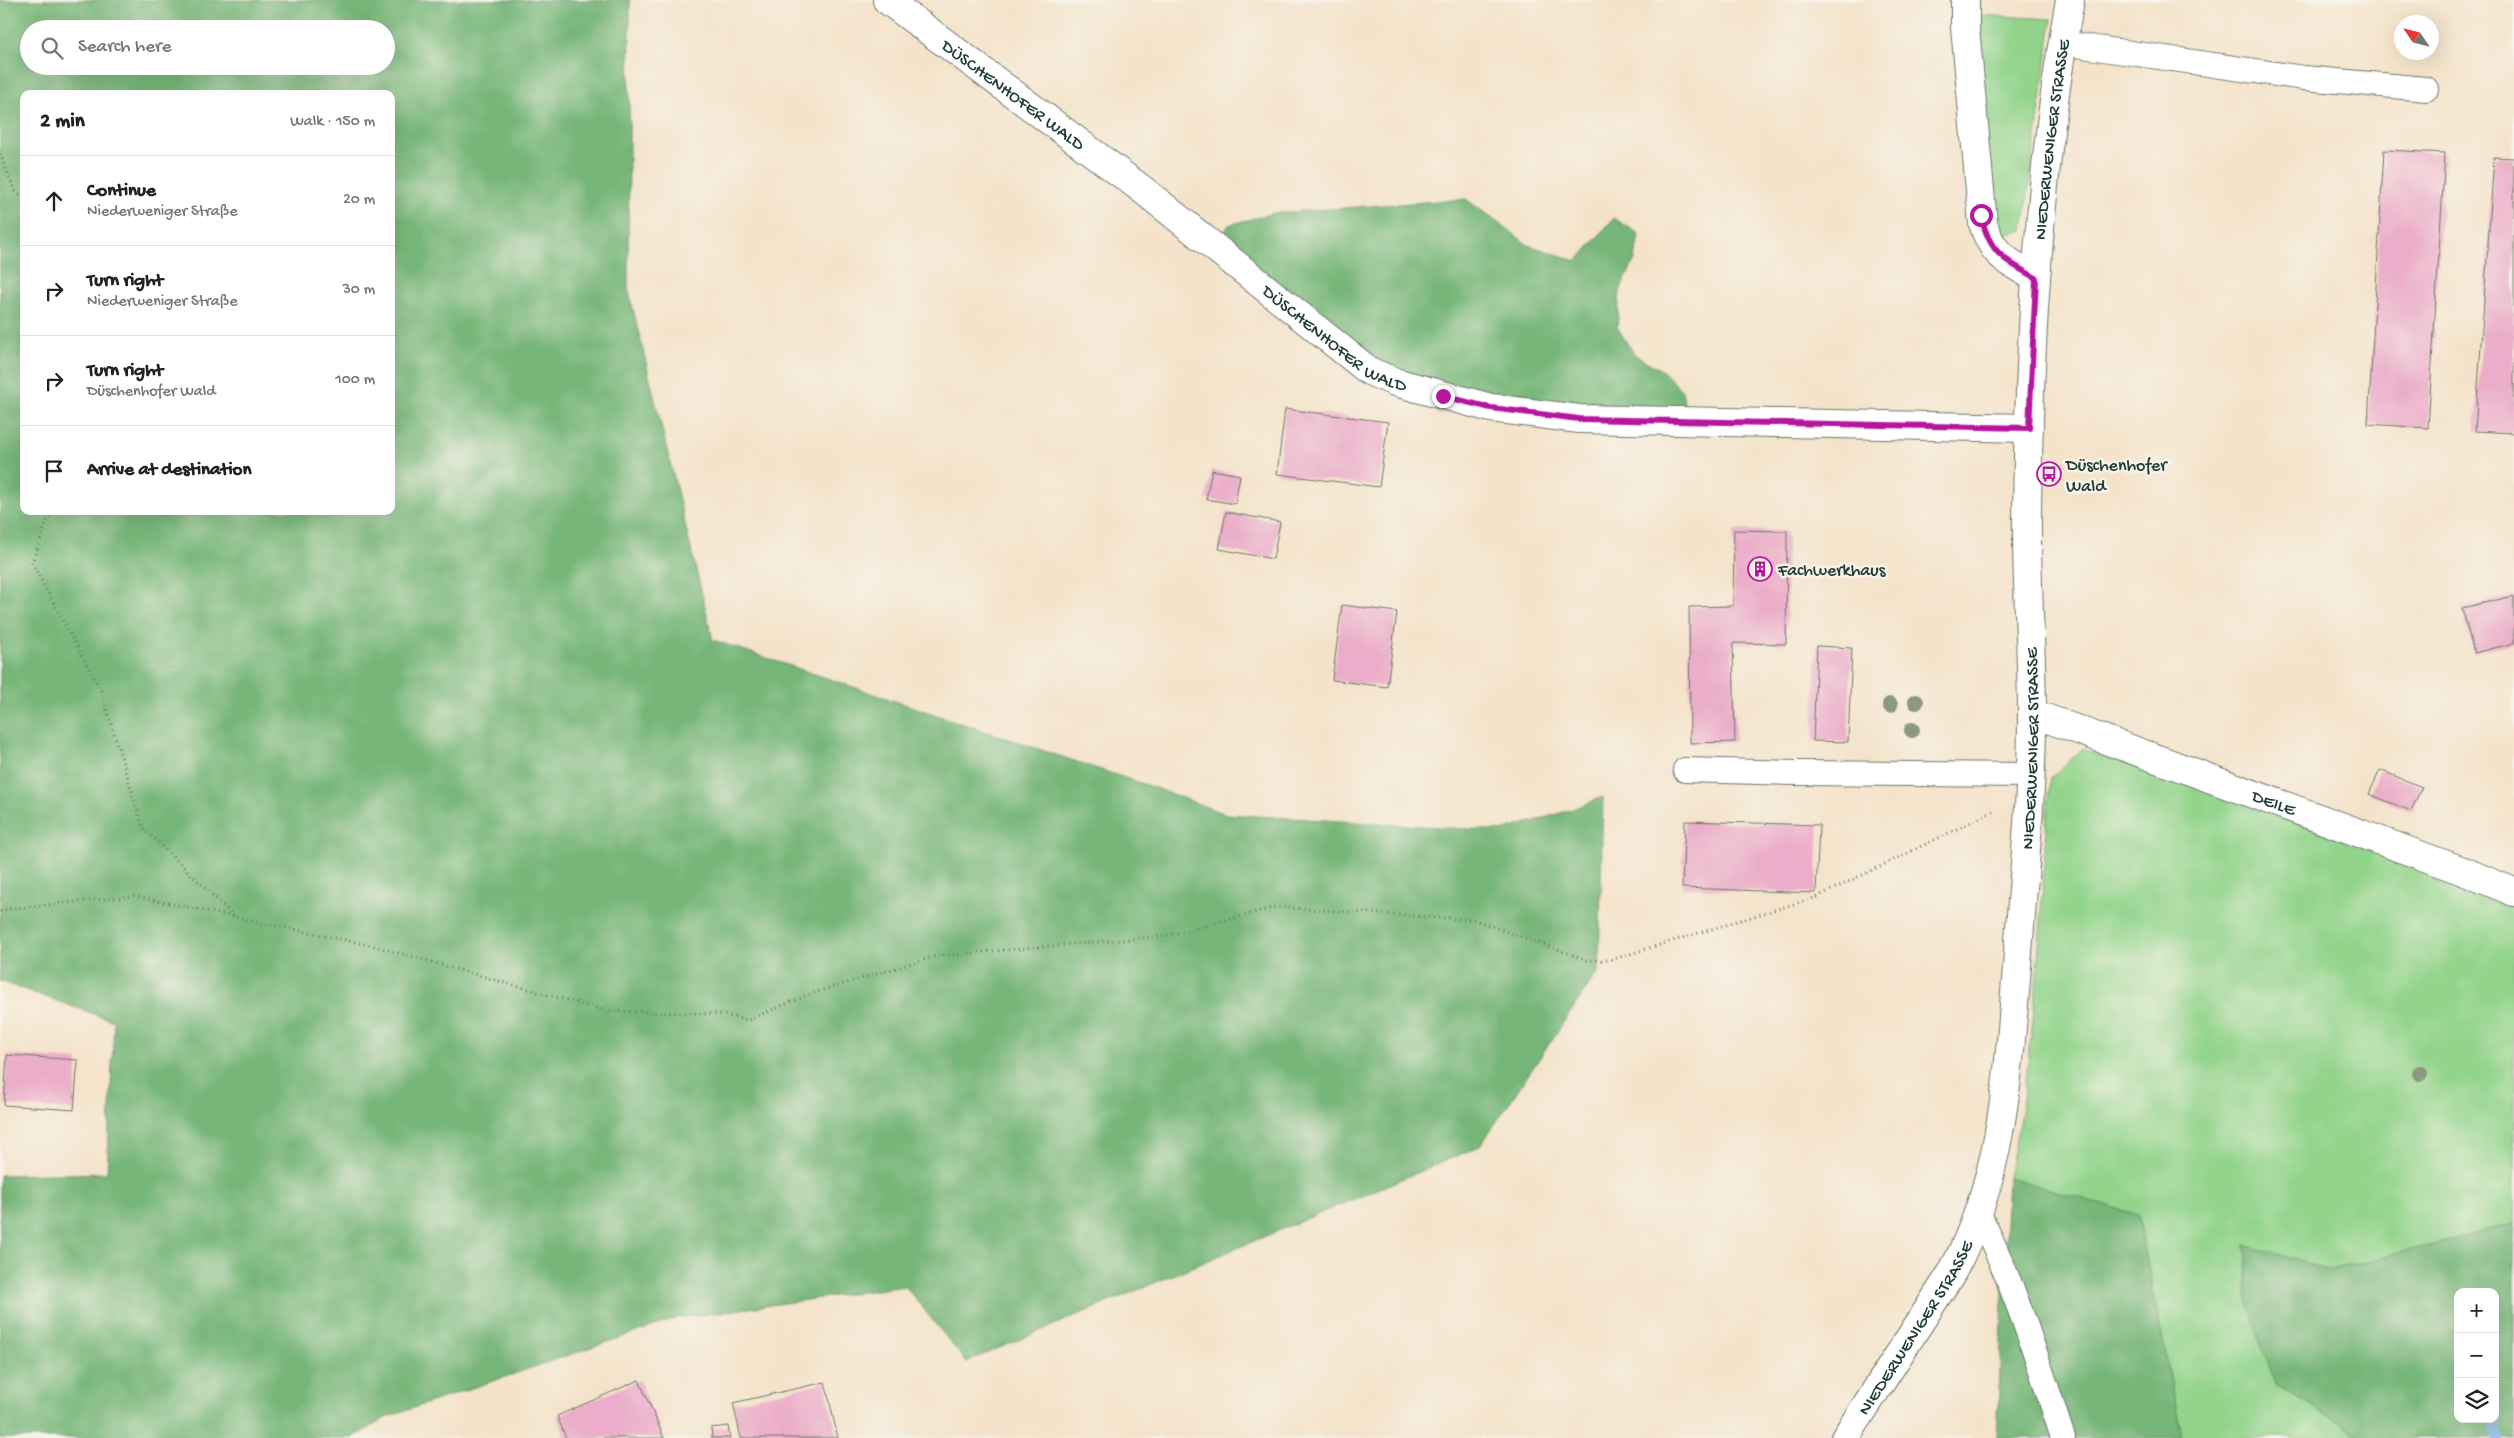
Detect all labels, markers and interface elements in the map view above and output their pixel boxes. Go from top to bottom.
north arrow [2394,15,2439,60]
search box [20,20,395,75]
icon: search [38,34,66,62]
text: Search here [78,36,172,59]
street label: DÜSCHENHOFER WALD [936,36,1088,156]
street label: NIEDERWENIGER STRASSE [2031,37,2076,241]
text: 2 min [40,110,85,135]
text: Walk · 150 m [290,113,375,132]
text: Continue [87,180,156,203]
icon: ahead [40,187,68,215]
text: 20 m [343,191,375,210]
text: Niederweniger Straße [87,203,238,222]
route start [1970,204,1993,227]
text: Turn right [87,270,163,293]
icon: right [40,277,68,305]
text: 30 m [342,281,375,300]
street label: DÜSCHENHOFER WALD [1256,281,1409,398]
text: Niederweniger Straße [87,293,238,312]
text: Turn right [87,360,163,383]
icon: right [40,367,68,395]
text: 100 m [335,371,375,390]
text: Düschenhofer Wald [87,383,216,402]
route end [1432,385,1455,408]
place label: Düschenhofer Wald [2065,456,2168,498]
icon: arrive [40,457,68,485]
text: Arrive at destination [87,459,251,482]
bus stop icon: Düschenhofer Wald [2036,461,2062,487]
building icon: Fachwerkhaus [1747,556,1773,582]
place label: Fachwerkhaus [1777,561,1887,582]
street label: NIEDERWENIGER STRASSE [2018,646,2045,850]
street label: DEILE [2248,786,2299,822]
street label: NIEDERWENIGER STRASSE [1855,1237,1979,1420]
map controls [2454,1288,2499,1423]
button: + [2454,1288,2499,1333]
button: − [2454,1333,2499,1378]
button: layers [2454,1378,2499,1423]

